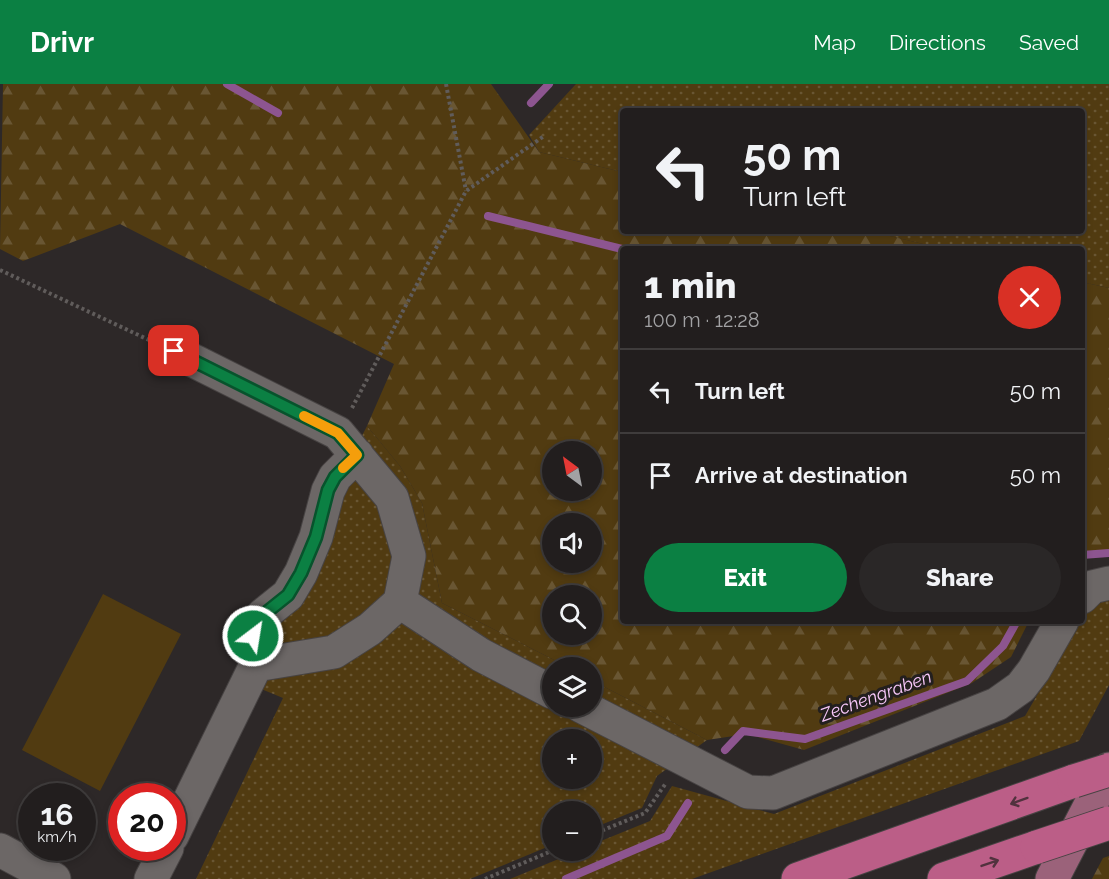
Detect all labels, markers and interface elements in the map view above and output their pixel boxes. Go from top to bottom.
text: Drivr [30,26,94,59]
text: Map [813,30,856,55]
text: Directions [889,30,986,55]
text: Saved [1019,30,1079,55]
text: 50 m [743,131,841,180]
icon: left [644,132,722,210]
text: Turn left [743,181,846,212]
text: 1 min [644,264,736,306]
button: close [998,266,1061,329]
text: 100 m · 12:28 [644,308,760,332]
pin [148,325,199,376]
icon: arrive [157,334,190,367]
icon: left [644,375,677,408]
text: Turn left [695,378,785,404]
text: 50 m [1010,378,1061,404]
north arrow [542,441,602,501]
map controls [542,441,602,861]
icon: arrive [644,459,677,492]
text: Arrive at destination [695,462,908,488]
text: 50 m [1010,462,1061,488]
button: sound [542,513,602,573]
button: Exit [644,543,847,612]
button: Share [859,543,1061,612]
button: search [542,585,602,645]
position arrow [221,604,285,668]
button: layers [542,657,602,717]
water label: Zechengraben [816,666,934,726]
button: + [542,729,602,789]
speed limit sign: 20 [108,783,186,861]
one-way arrow [1010,796,1029,807]
text: 16 [40,797,74,832]
button: − [542,801,602,861]
text: km/h [37,828,77,846]
one-way arrow [981,856,999,867]

